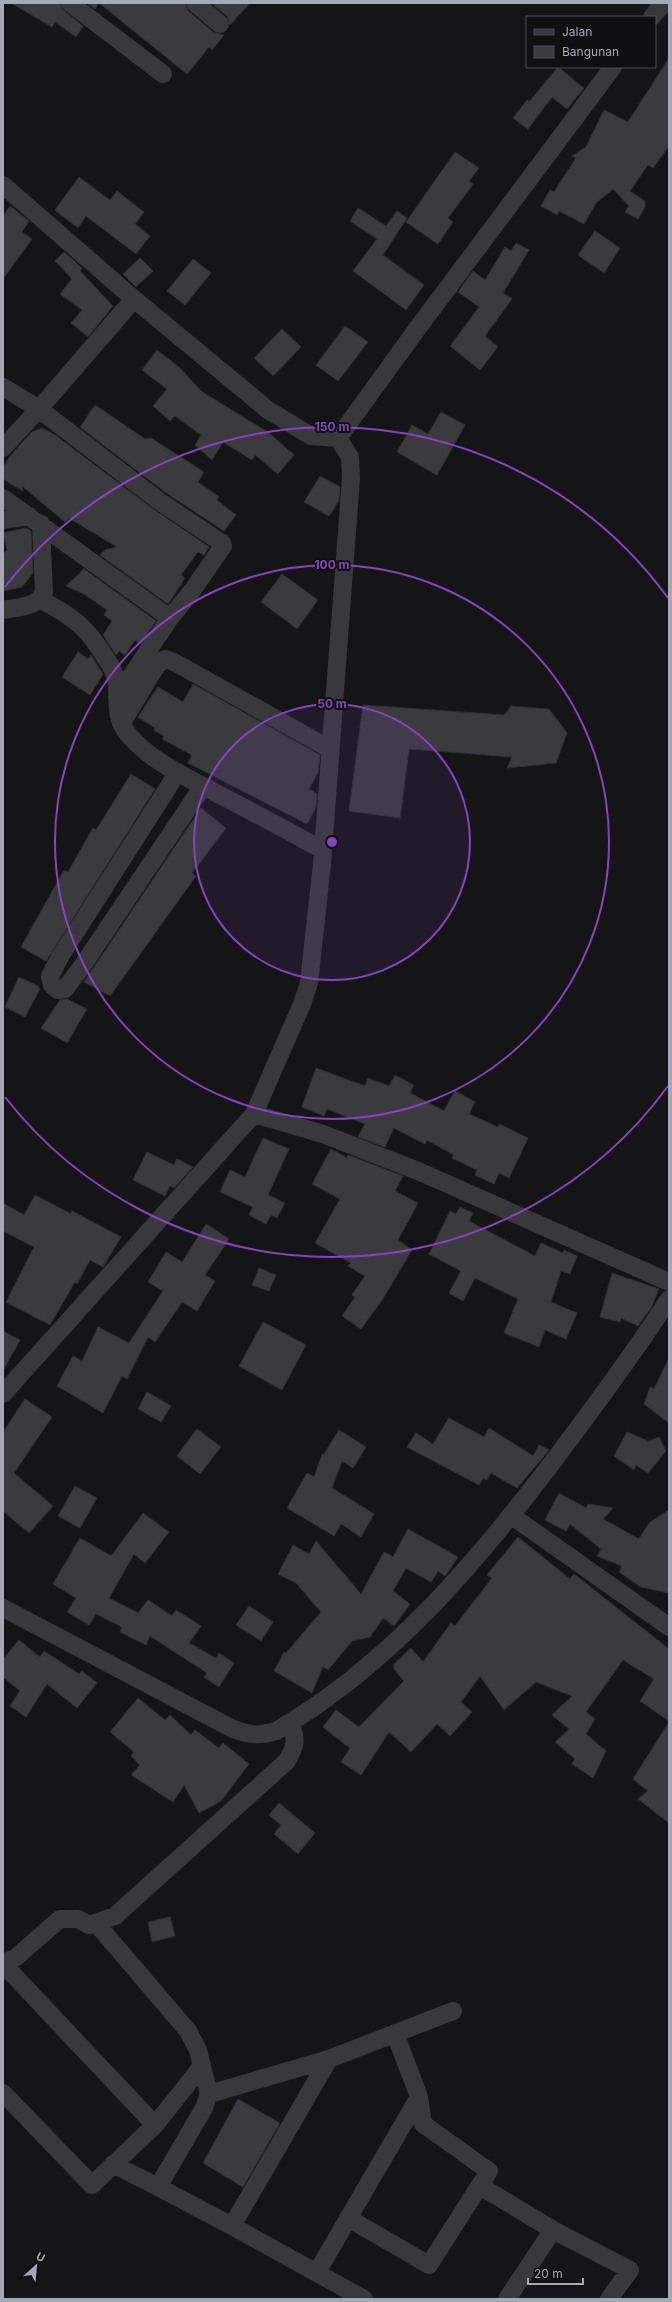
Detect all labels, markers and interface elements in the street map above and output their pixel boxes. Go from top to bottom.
legend [526,16,656,68]
text: Jalan [562,24,592,39]
text: Bangunan [562,44,619,59]
text: 150 m [315,419,349,434]
text: 100 m [314,557,350,572]
text: 50 m [317,696,347,711]
centre of rings [325,835,339,849]
north arrow [16,2246,56,2286]
text: U [34,2249,47,2265]
scale bar [528,2260,583,2286]
text: 20 m [534,2266,563,2281]

